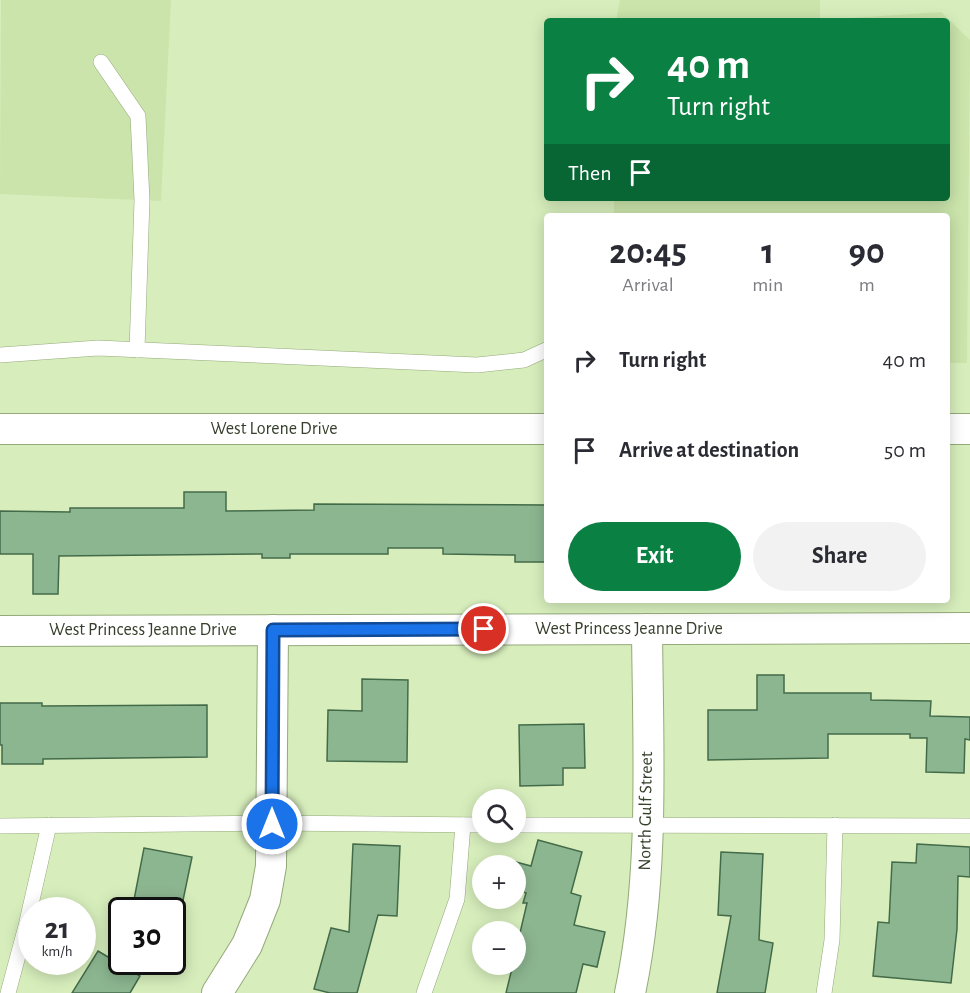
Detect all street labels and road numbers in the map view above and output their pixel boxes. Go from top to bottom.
street label: West Lorene Drive [211,420,337,438]
street label: West Princess Jeanne Drive [535,620,723,638]
street label: West Princess Jeanne Drive [49,621,237,639]
street label: North Gulf Street [636,751,656,871]

